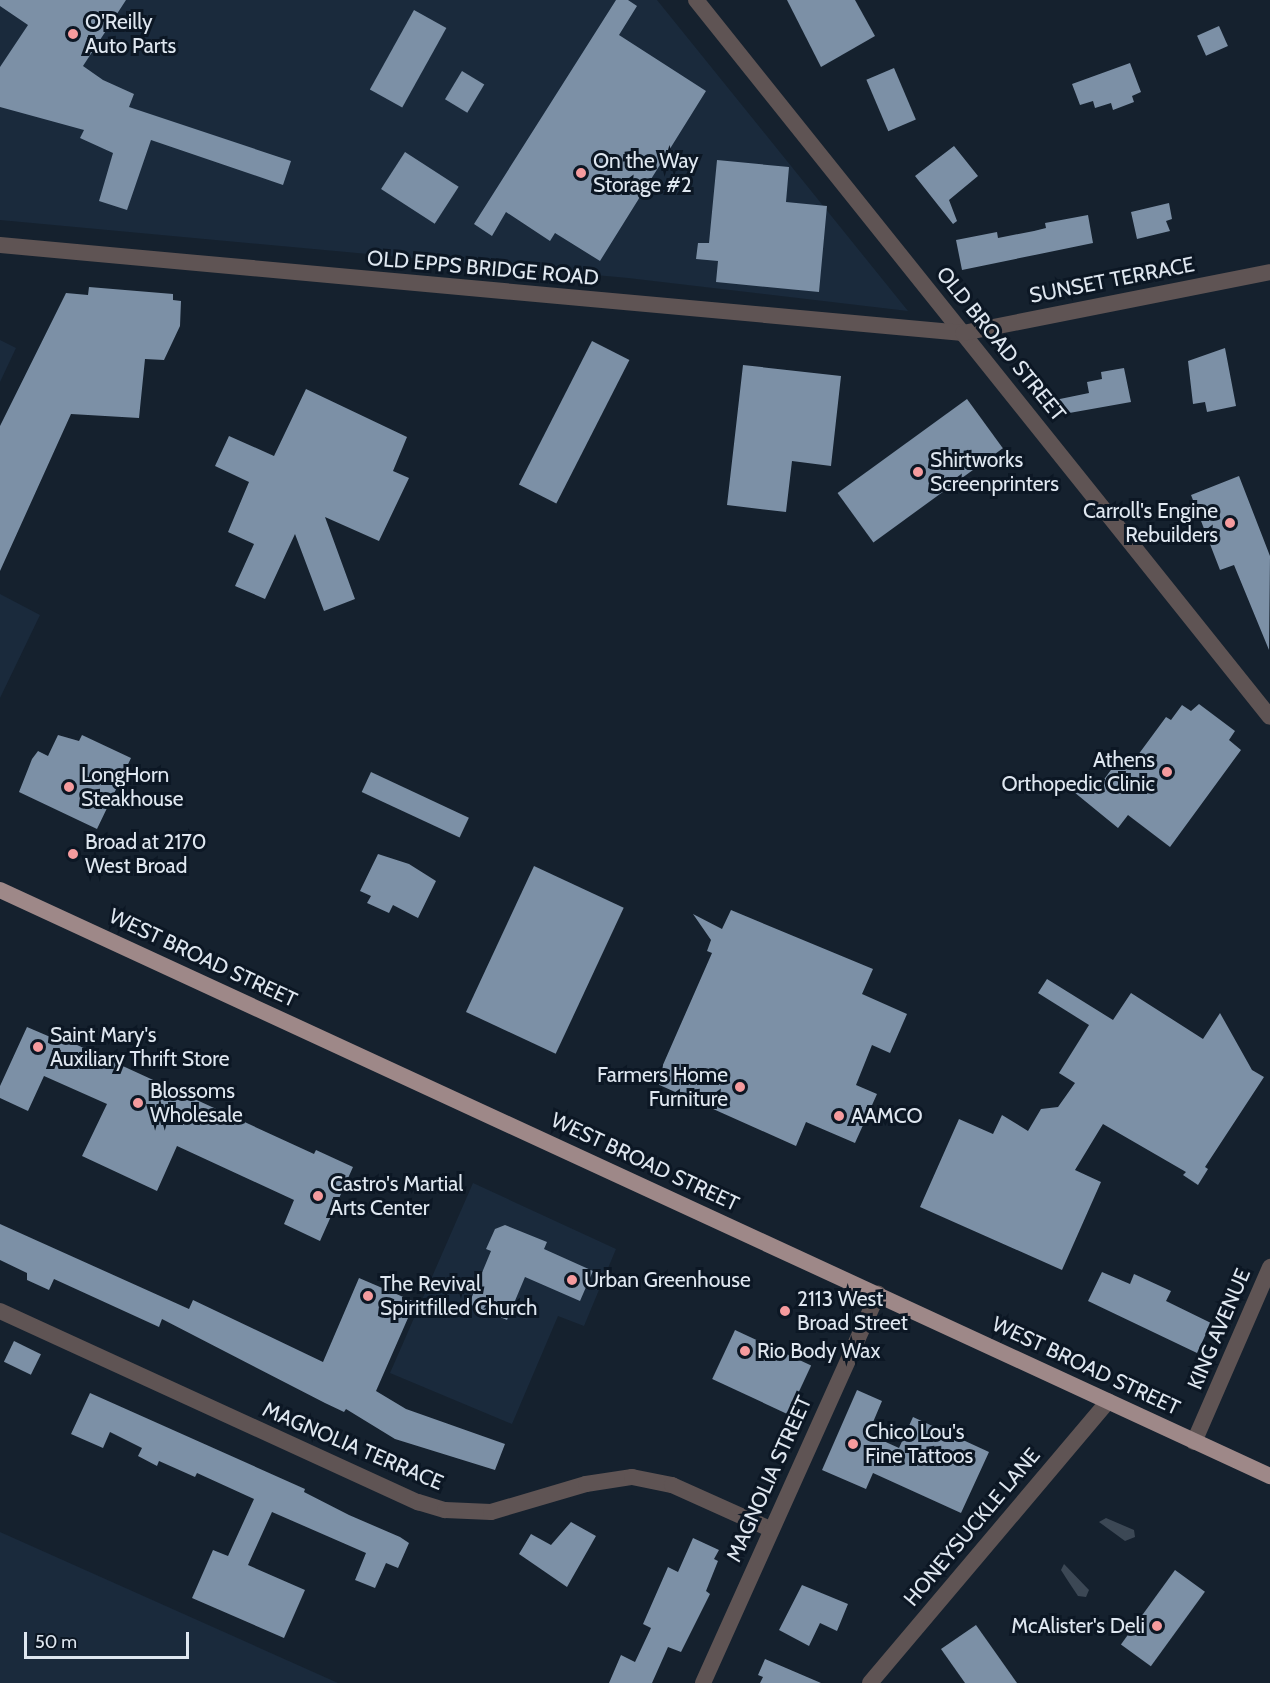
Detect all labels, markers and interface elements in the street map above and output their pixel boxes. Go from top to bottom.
place label: O'Reilly Auto Parts [85,9,176,59]
marker: O'Reilly Auto Parts [66,27,80,41]
place label: On the Way Storage #2 [593,148,699,198]
marker: On the Way Storage #2 [574,166,588,180]
street label: OLD EPPS BRIDGE ROAD [366,245,600,291]
street label: SUNSET TERRACE [1027,252,1197,308]
street label: OLD BROAD STREET [931,262,1071,426]
place label: Shirtworks Screenprinters [930,447,1059,497]
marker: Shirtworks Screenprinters [911,465,925,479]
place label: Carroll's Engine Rebuilders [1083,498,1218,548]
marker: Carroll's Engine Rebuilders [1223,516,1237,530]
place label: Athens Orthopedic Clinic [1001,747,1155,797]
place label: LongHorn Steakhouse [81,762,184,812]
marker: Athens Orthopedic Clinic [1160,765,1174,779]
marker: LongHorn Steakhouse [62,780,76,794]
place label: Broad at 2170 West Broad [85,829,206,879]
marker: Broad at 2170 West Broad [66,847,80,861]
street label: WEST BROAD STREET [105,903,301,1013]
place label: Saint Mary's Auxiliary Thrift Store [50,1022,229,1072]
marker: Saint Mary's Auxiliary Thrift Store [31,1040,45,1054]
place label: Farmers Home Furniture [597,1062,728,1112]
place label: Blossoms Wholesale [150,1078,243,1128]
marker: Farmers Home Furniture [733,1080,747,1094]
marker: Blossoms Wholesale [131,1096,145,1110]
place label: AAMCO [851,1103,923,1129]
street label: WEST BROAD STREET [547,1107,743,1217]
marker: AAMCO [832,1109,846,1123]
place label: Castro's Martial Arts Center [330,1171,463,1221]
marker: Castro's Martial Arts Center [311,1189,325,1203]
street label: KING AVENUE [1182,1265,1256,1393]
place label: Urban Greenhouse [584,1267,751,1293]
place label: The Revival Spiritfilled Church [380,1271,537,1321]
marker: Urban Greenhouse [565,1273,579,1287]
place label: 2113 West Broad Street [797,1286,908,1336]
marker: The Revival Spiritfilled Church [361,1289,375,1303]
marker: 2113 West Broad Street [778,1304,792,1318]
street label: WEST BROAD STREET [988,1311,1184,1421]
place label: Rio Body Wax [757,1338,880,1364]
marker: Rio Body Wax [738,1344,752,1358]
street label: MAGNOLIA STREET [721,1392,817,1566]
street label: MAGNOLIA TERRACE [259,1397,447,1495]
place label: Chico Lou's Fine Tattoos [865,1419,973,1469]
marker: Chico Lou's Fine Tattoos [846,1437,860,1451]
street label: HONEYSUCKLE LANE [899,1443,1045,1611]
place label: McAlister's Deli [1011,1613,1145,1639]
marker: McAlister's Deli [1150,1619,1164,1633]
scale bar [27,1620,192,1658]
text: 50 m [35,1631,77,1653]

